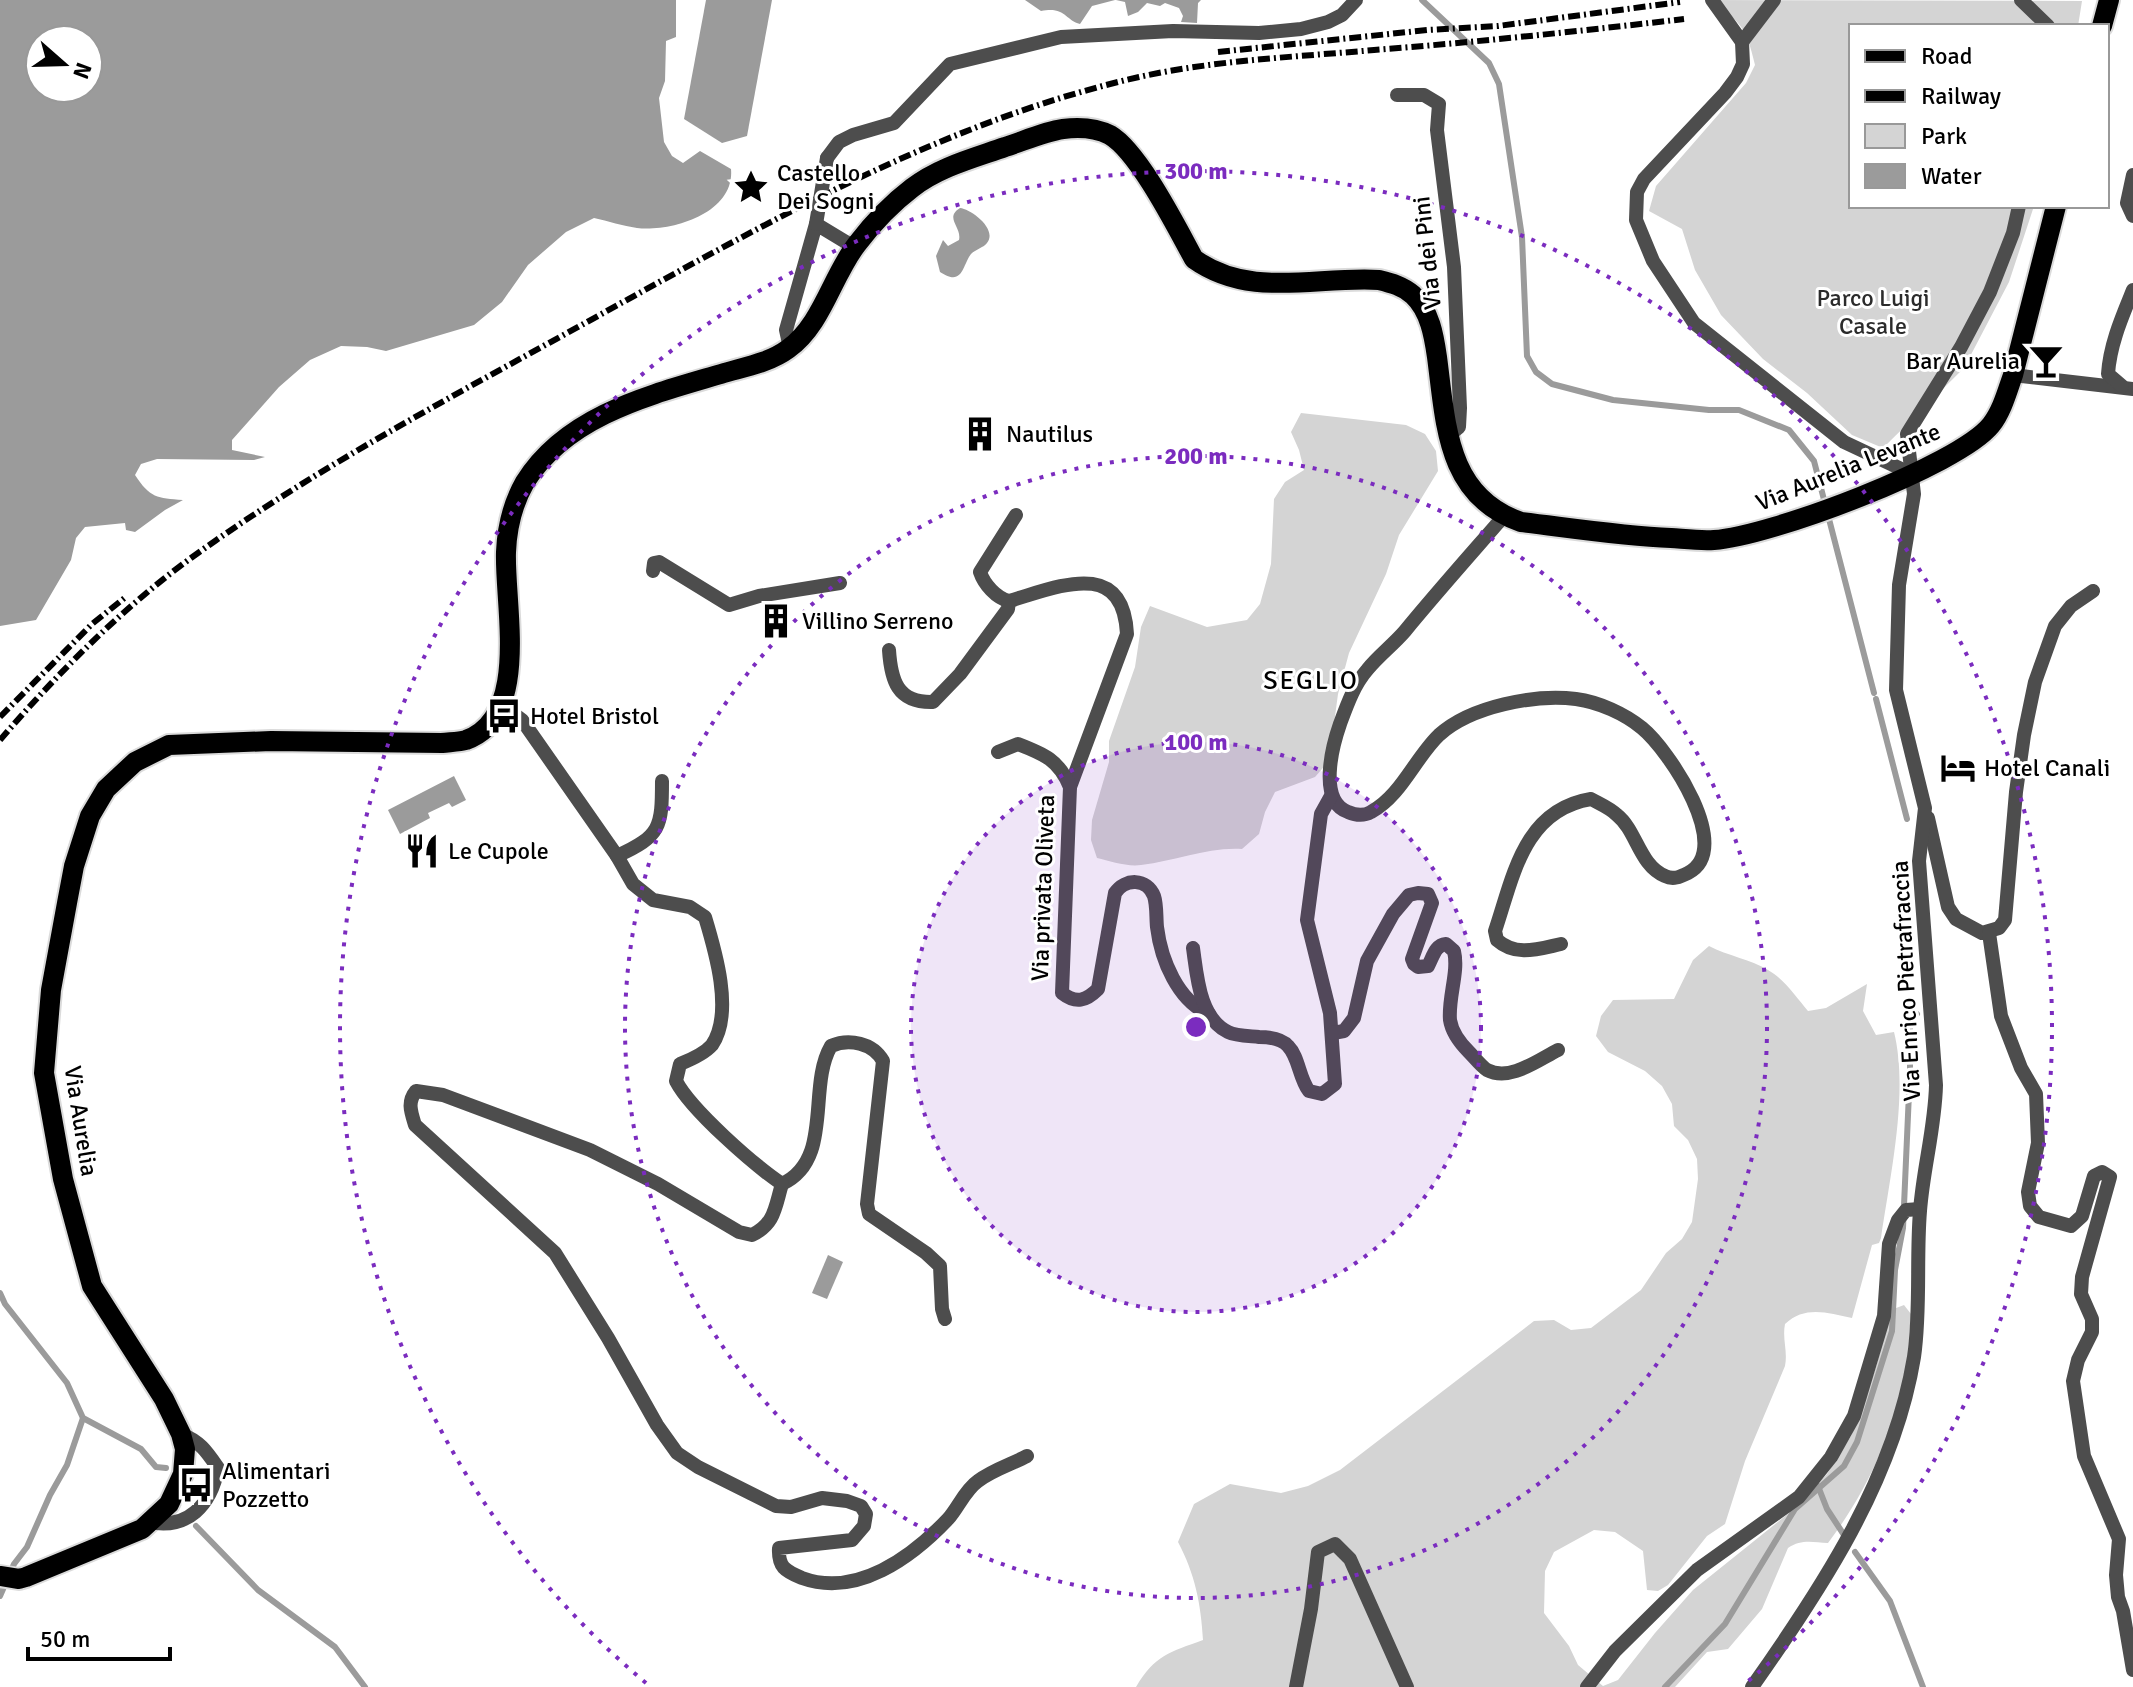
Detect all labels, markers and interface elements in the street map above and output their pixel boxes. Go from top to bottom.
north arrow [24,24,104,104]
legend [1849,24,2109,208]
text: Road [1921,41,1972,71]
text: N [67,59,98,82]
text: Railway [1921,81,2001,111]
text: Park [1921,121,1967,151]
text: 300 m [1164,156,1228,186]
place label: Castello Dei Sogni [777,158,874,216]
text: Water [1921,161,1982,191]
place icon: Castello Dei Sogni [732,168,770,206]
street label: Via dei Pini [1406,195,1448,311]
park label: Parco Luigi Casale [1816,283,1930,341]
bar icon: Bar Aurelia [2027,342,2065,380]
place label: Bar Aurelia [1906,346,2020,376]
building icon: Nautilus [961,415,999,453]
street label: Via Aurelia Levante [1751,416,1945,518]
place label: Nautilus [1006,419,1093,449]
text: 200 m [1164,441,1228,471]
building icon: Villino Serreno [757,602,795,640]
place label: Villino Serreno [802,606,954,636]
district label: SEGLIO [1263,665,1359,697]
bus stop icon: Hotel Bristol [485,697,523,735]
place label: Hotel Bristol [530,701,659,731]
text: 100 m [1164,727,1228,757]
hotel icon: Hotel Canali [1939,749,1977,787]
place label: Hotel Canali [1984,753,2110,783]
street label: Via privata Oliveta [1025,794,1061,982]
restaurant icon: Le Cupole [403,832,441,870]
place label: Le Cupole [448,836,549,866]
street label: Via Enrico Pietrafraccia [1885,860,1927,1102]
centre of rings [1182,1013,1210,1041]
street label: Via Aurelia [57,1064,105,1178]
place label: Alimentari Pozzetto [222,1456,330,1514]
bus stop icon: Alimentari Pozzetto [177,1466,215,1504]
scale bar [28,1611,170,1661]
text: 50 m [40,1624,90,1654]

